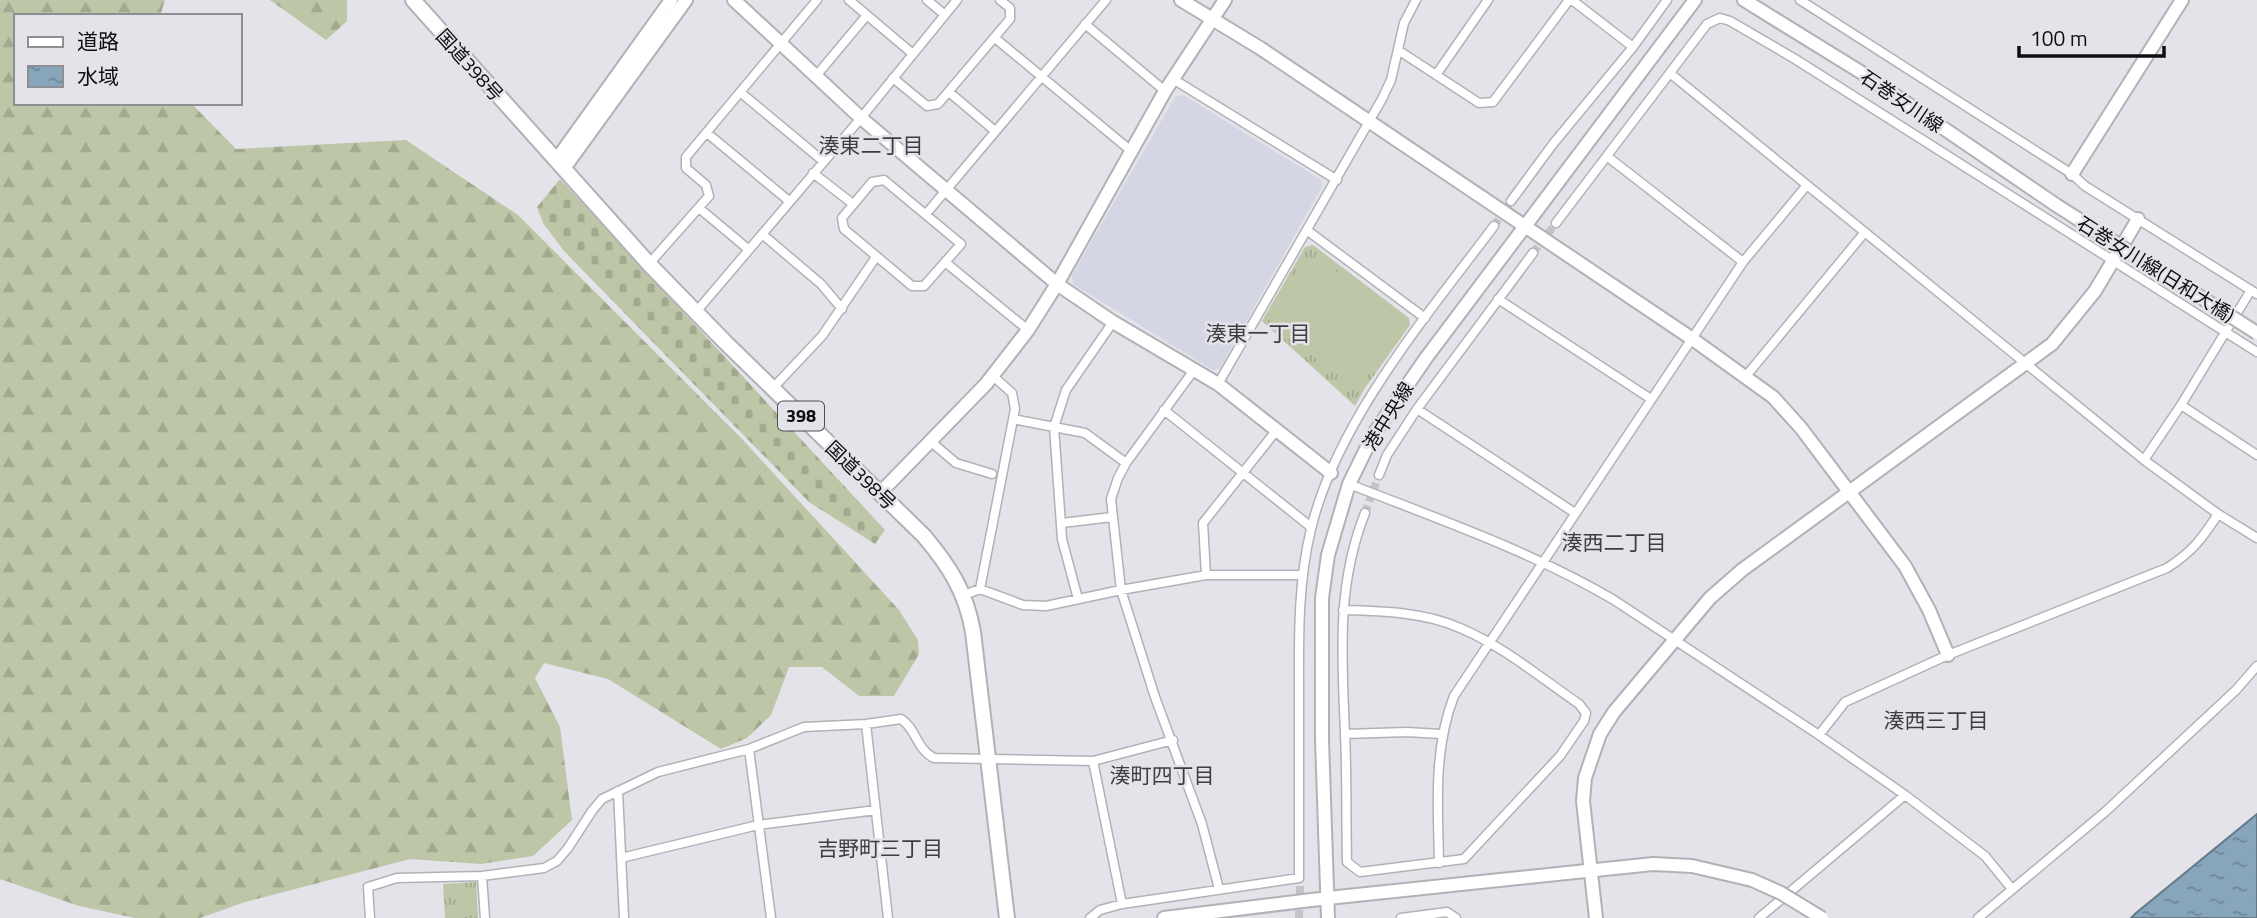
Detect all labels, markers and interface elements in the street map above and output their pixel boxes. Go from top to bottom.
legend [14,14,242,105]
scale bar [2019,14,2164,58]
street label: 国道398号 [430,22,511,107]
text: 100 m [2030,22,2087,54]
text: 道路 [77,25,119,57]
text: 水域 [77,60,119,92]
street label: 石巻女川線 [1855,62,1950,139]
district label: 湊東二丁目 [819,129,924,161]
street label: 石巻女川線(日和大橋) [2072,208,2241,329]
district label: 湊東一丁目 [1206,317,1311,349]
street label: 港中央線 [1355,376,1420,456]
road number: 398 [778,402,824,430]
street label: 国道398号 [819,433,903,516]
district label: 湊西二丁目 [1562,526,1667,558]
district label: 湊西三丁目 [1884,704,1989,736]
district label: 湊町四丁目 [1110,759,1215,791]
district label: 吉野町三丁目 [817,832,943,864]

